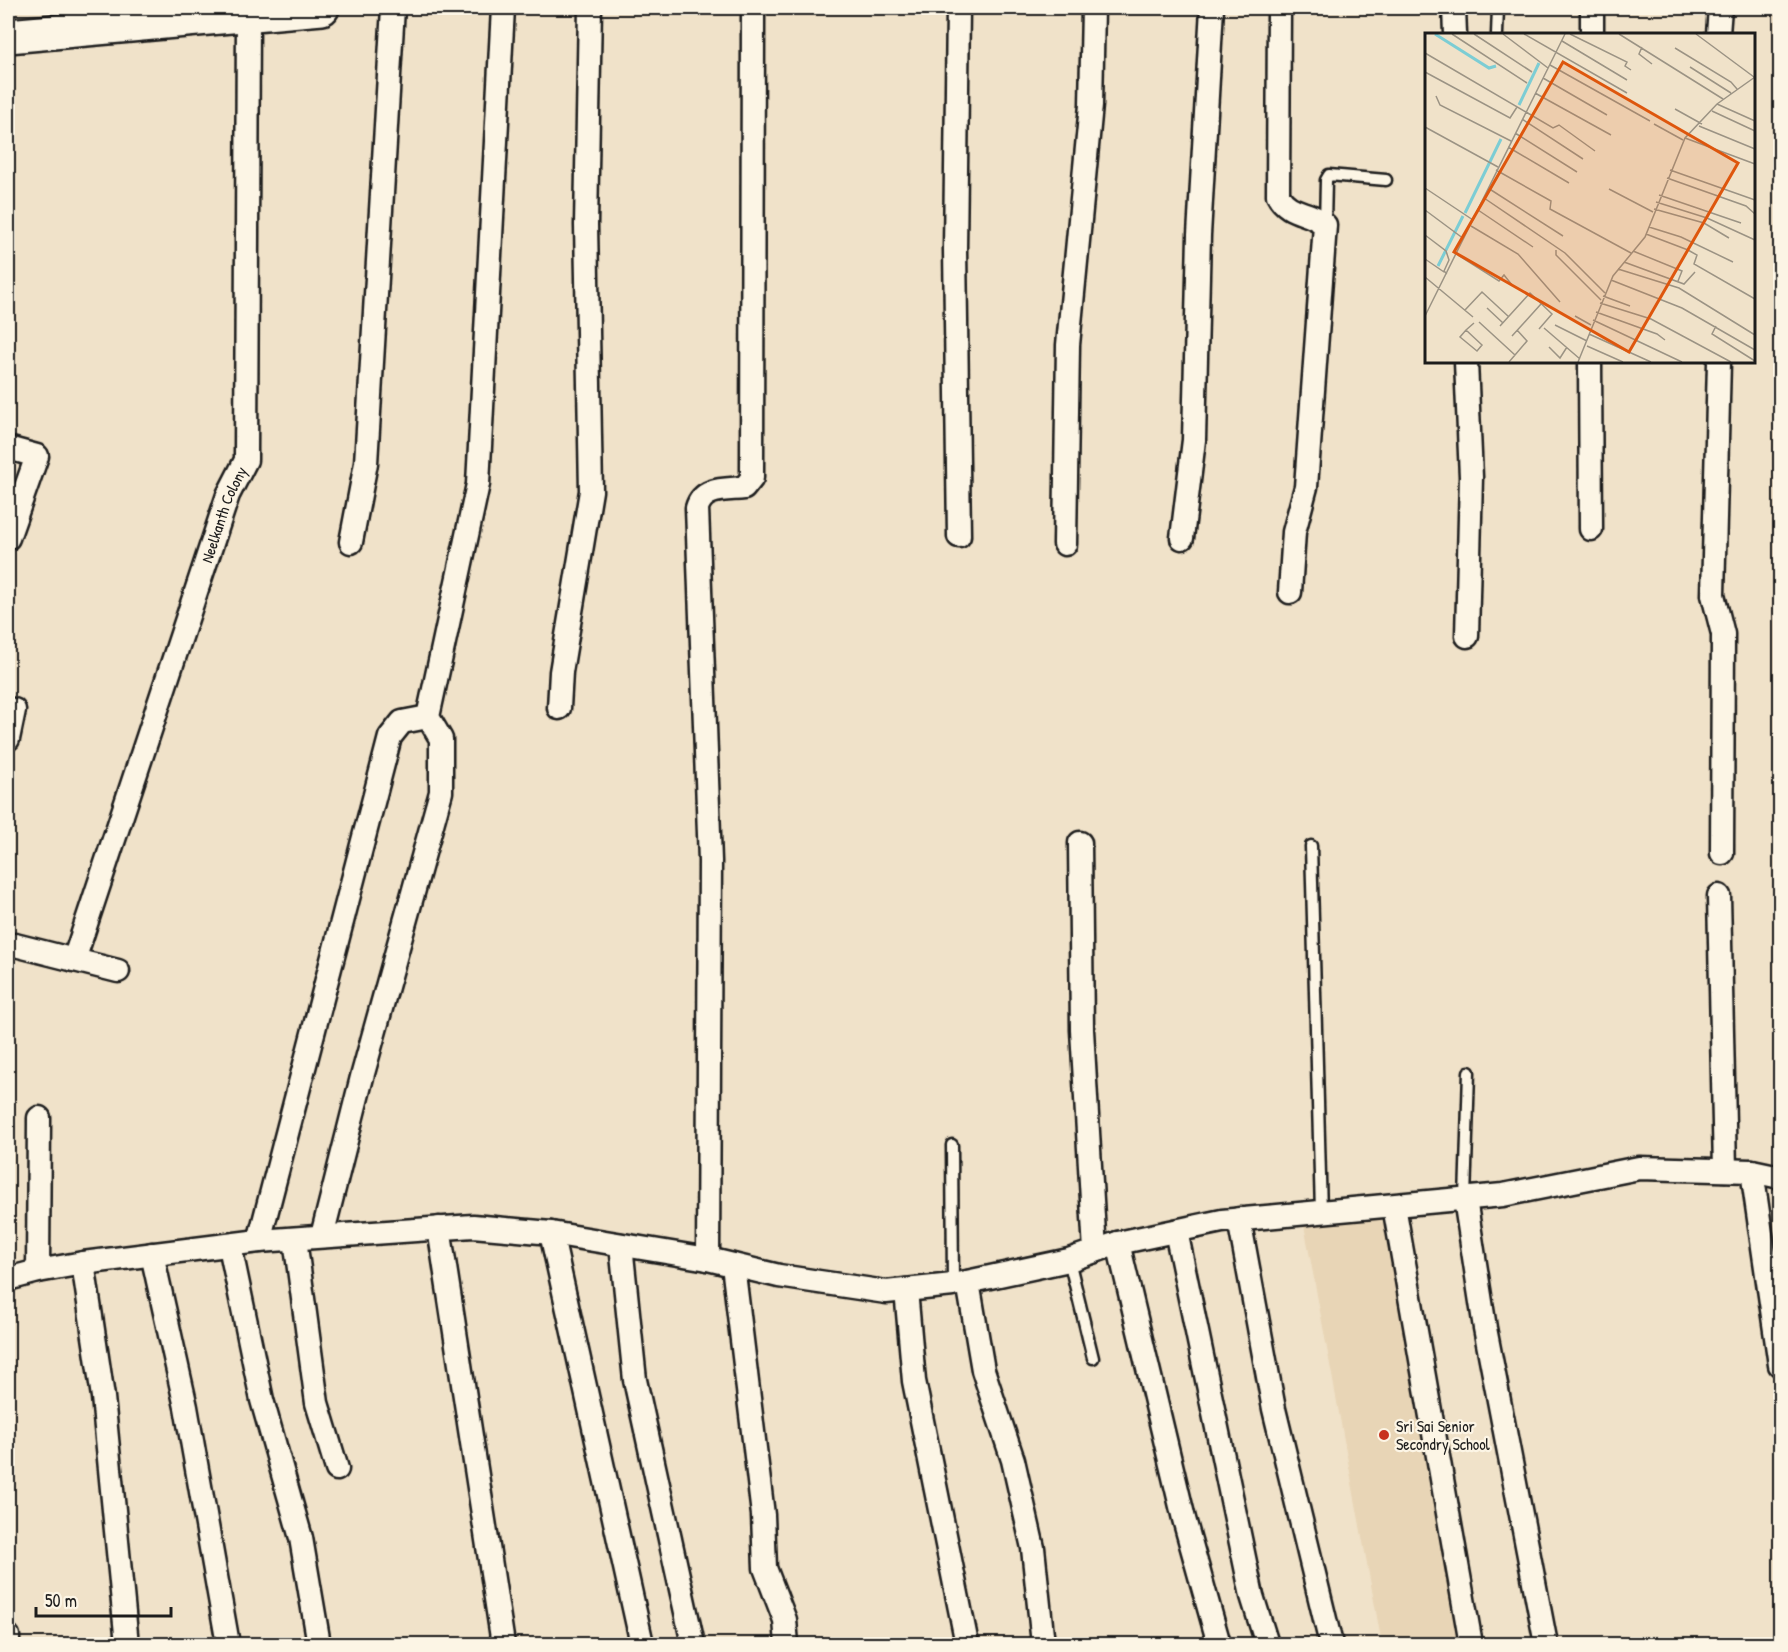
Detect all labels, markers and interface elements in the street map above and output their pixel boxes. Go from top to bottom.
inset map [1425,33,1755,363]
street label: Neelkanth Colony [195,462,252,566]
place label: Sri Sai Senior Secondry School [1396,1415,1491,1455]
marker: Sri Sai Senior Secondry School [1377,1428,1391,1442]
scale bar [36,1580,171,1618]
text: 50 m [45,1588,77,1613]

